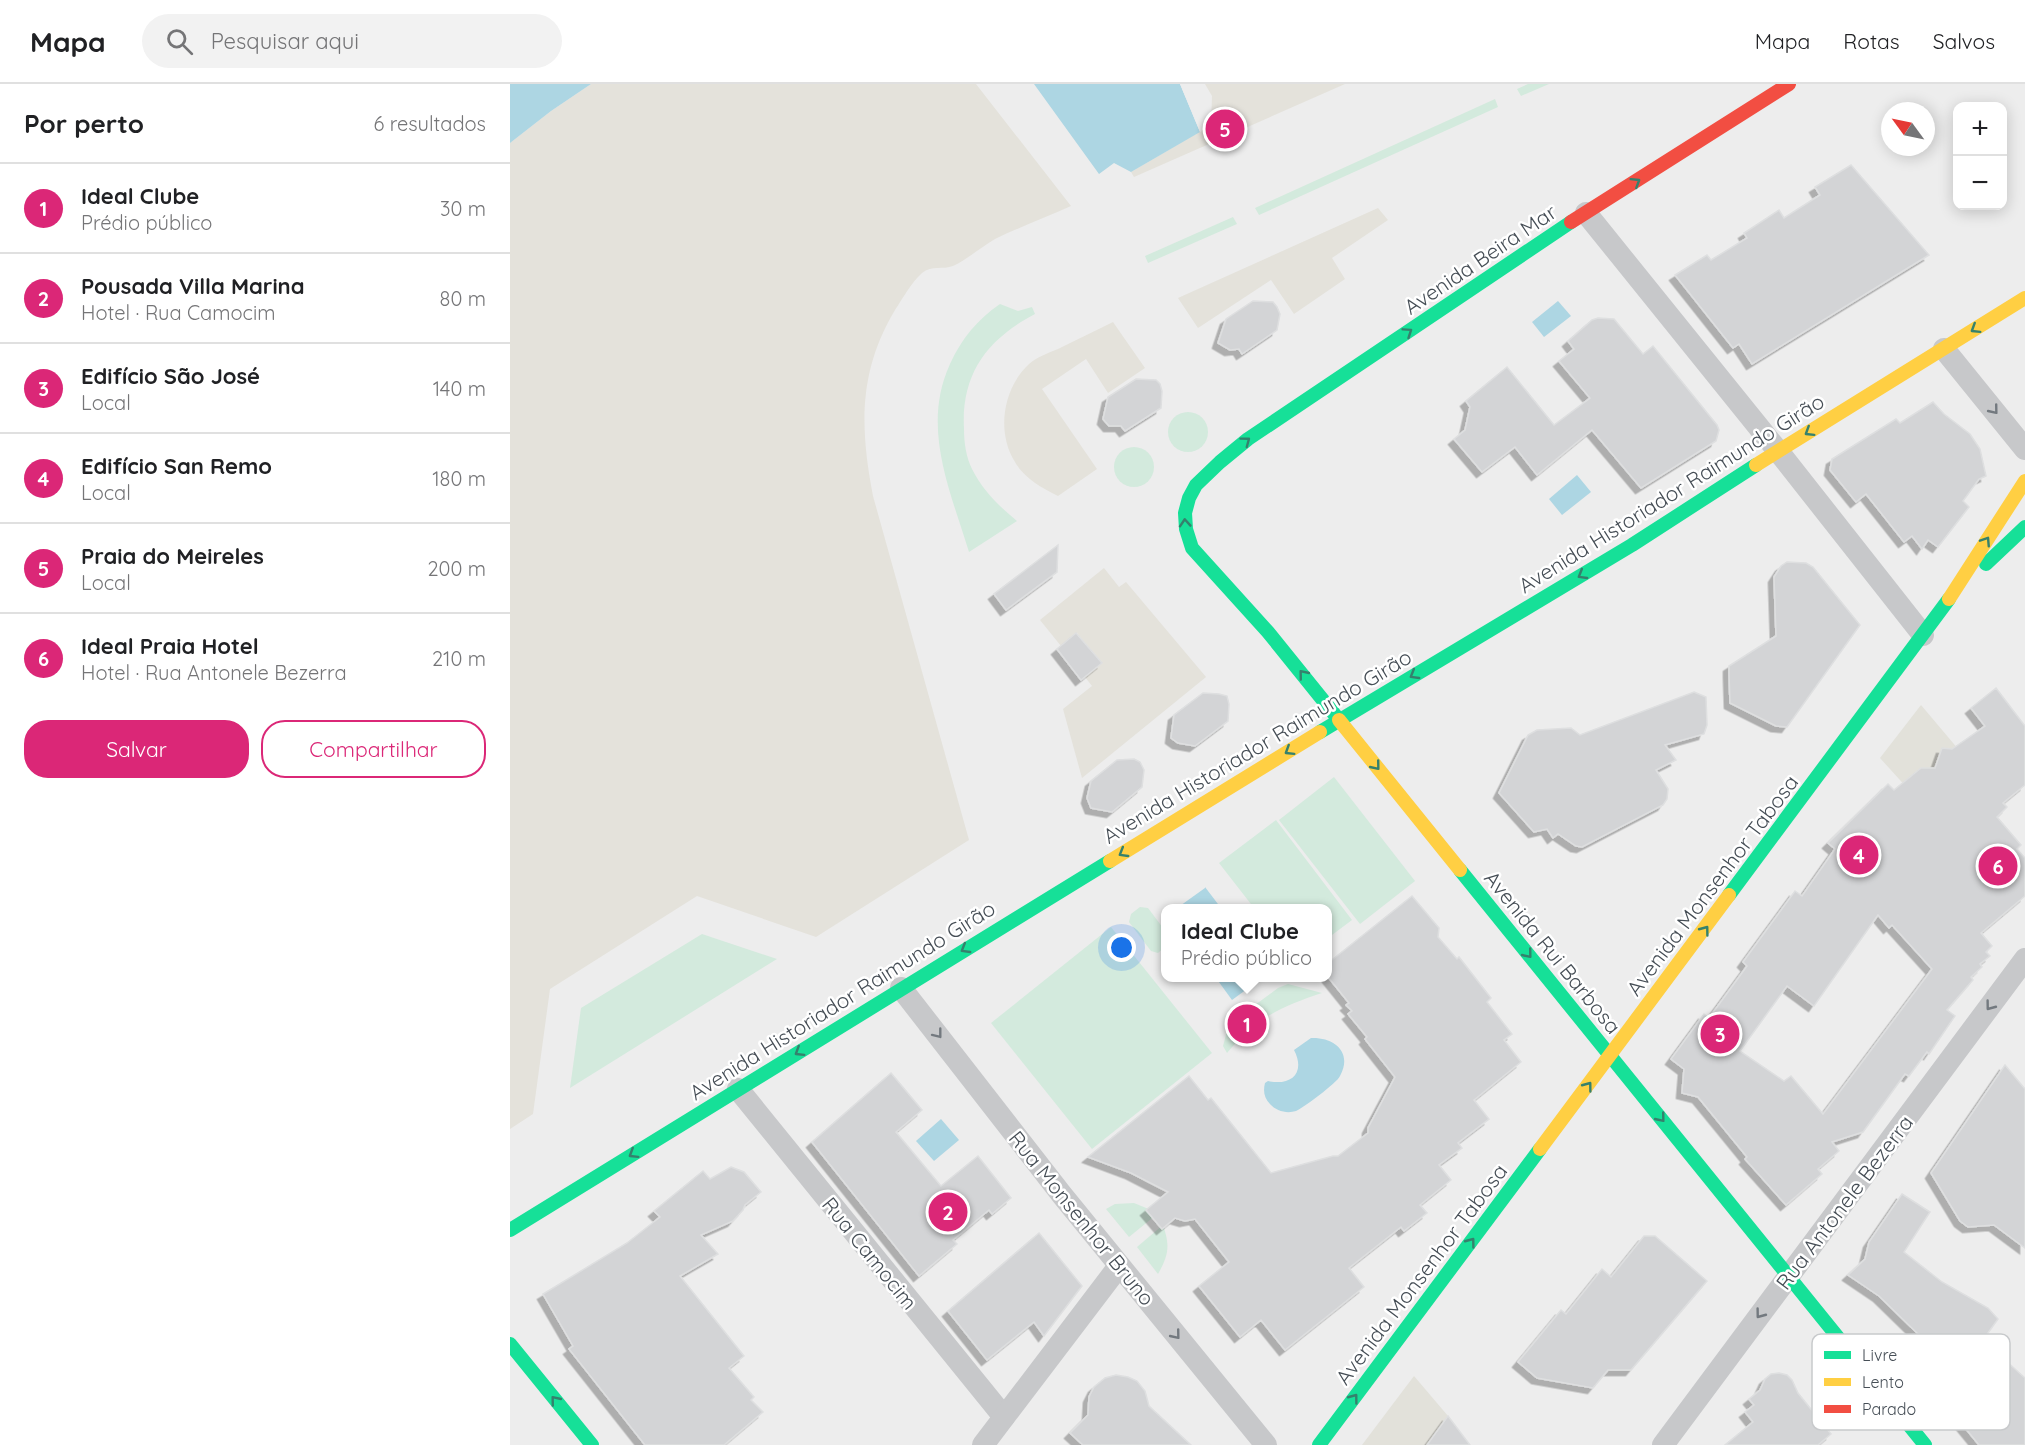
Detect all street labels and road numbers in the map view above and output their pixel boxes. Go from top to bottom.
street label: Avenida Beira Mar [1399,198,1561,320]
street label: Avenida Historiador Raimundo Girão [1513,388,1829,598]
street label: Avenida Historiador Raimundo Girão [1098,643,1416,849]
street label: Avenida Monsenhor Tabosa [1620,770,1804,1000]
street label: Avenida Rui Barbosa [1479,865,1627,1039]
street label: Avenida Historiador Raimundo Girão [684,895,1000,1105]
street label: Rua Antonele Bezerra [1770,1110,1918,1294]
street label: Rua Monsenhor Bruno [1004,1125,1160,1311]
street label: Avenida Monsenhor Tabosa [1329,1159,1513,1389]
street label: Rua Camocim [817,1192,923,1314]

